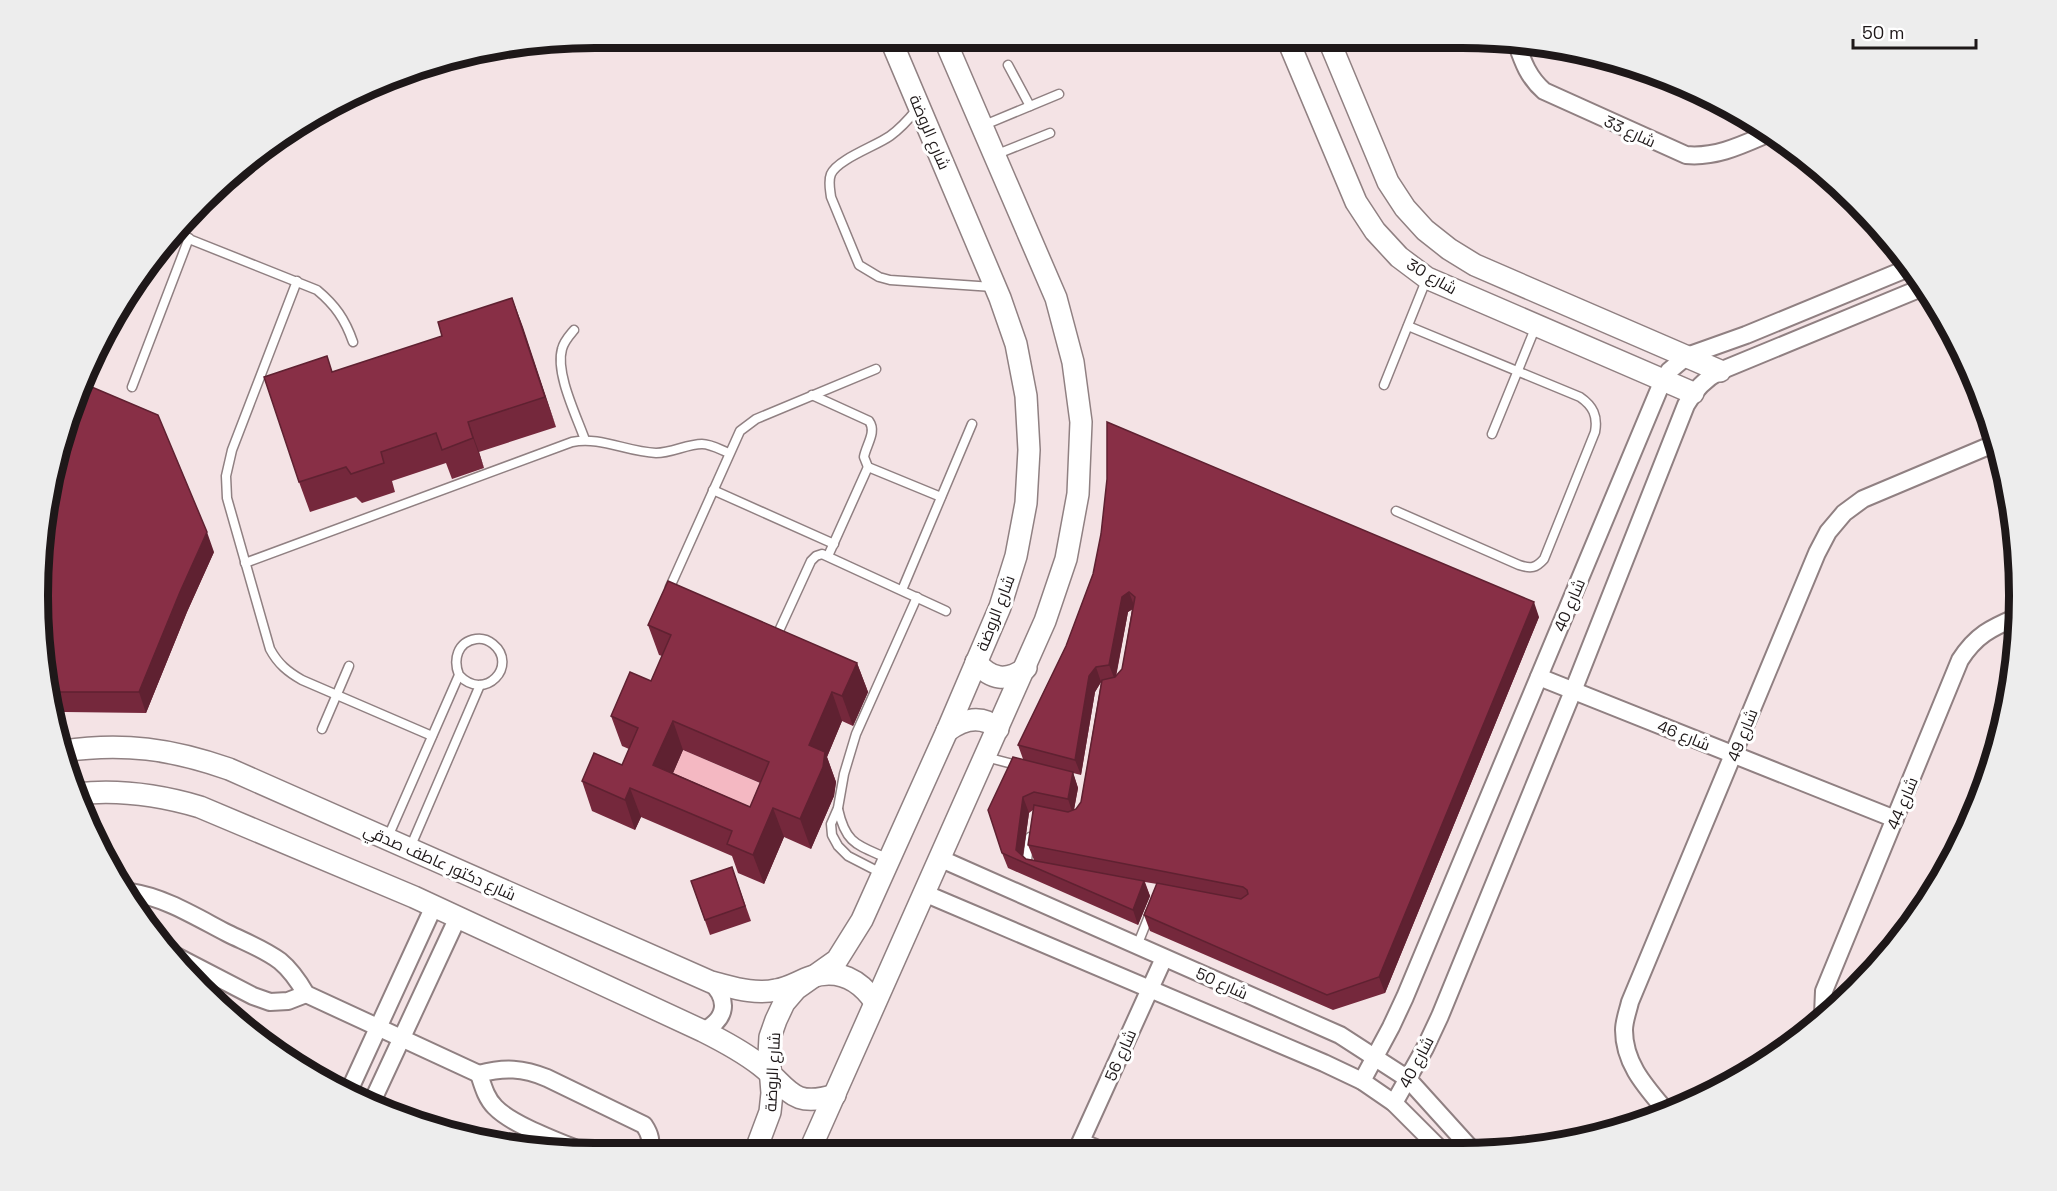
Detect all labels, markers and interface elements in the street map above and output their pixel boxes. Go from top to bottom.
scale bar [1853,12,1976,50]
text: 50 m [1862,21,1904,44]
street label: شارع الروضة [903,91,955,173]
street label: شارع 33 [1600,110,1659,153]
street label: شارع 30 [1402,254,1461,300]
street label: شارع الروضة [971,572,1020,655]
street label: شارع 40 [1549,576,1591,635]
street label: شارع 49 [1722,706,1763,765]
street label: شارع 46 [1654,715,1713,756]
street label: شارع 44 [1882,774,1924,833]
street label: شارع دكتور عاطف صدقي [359,819,519,908]
street label: شارع 50 [1192,963,1251,1005]
street label: شارع 56 [1100,1026,1142,1085]
street label: شارع الروضة [760,1032,786,1112]
street label: شارع 40 [1394,1033,1440,1092]

